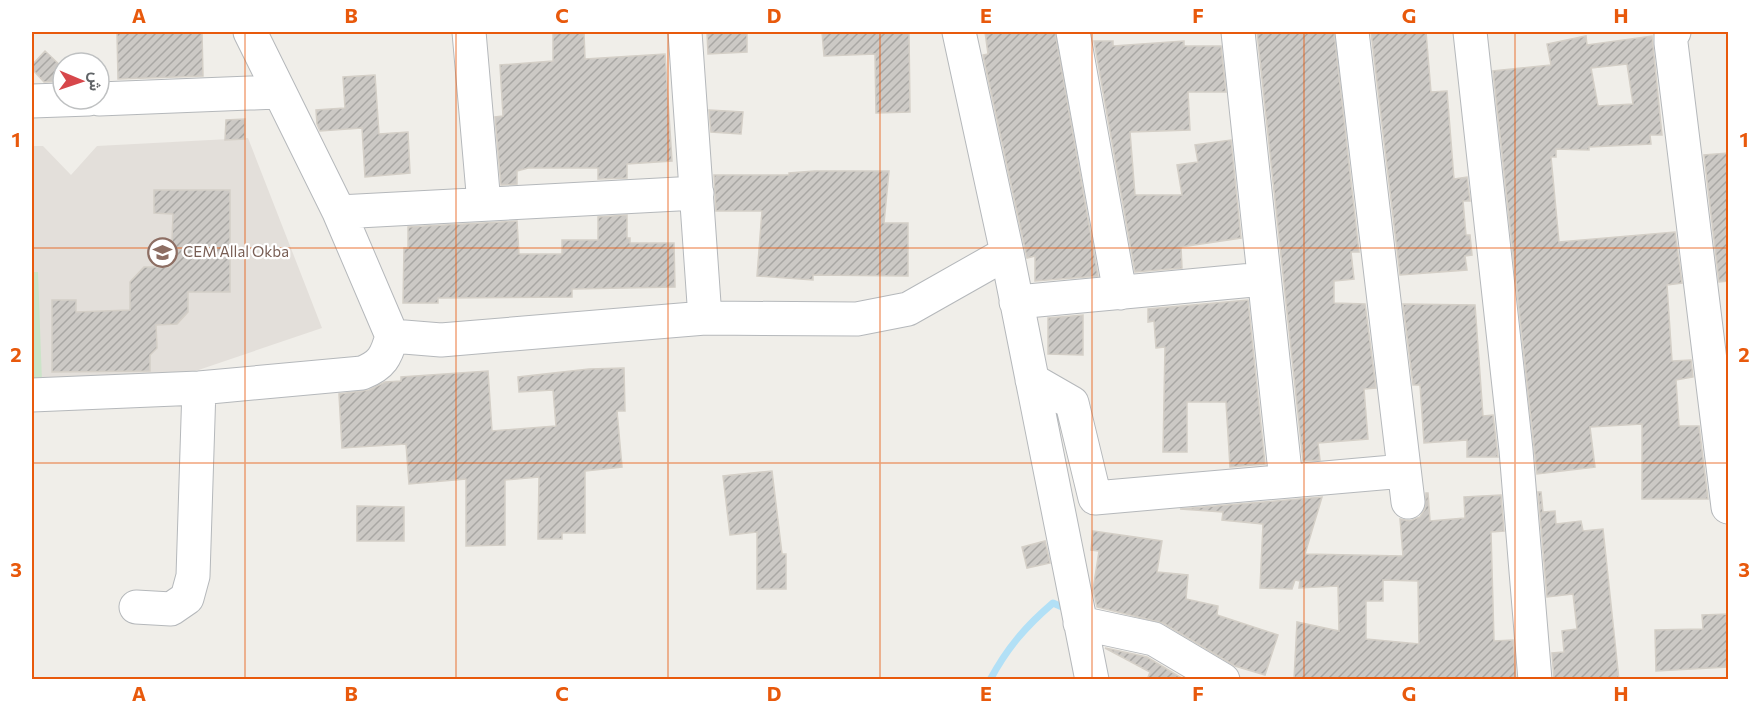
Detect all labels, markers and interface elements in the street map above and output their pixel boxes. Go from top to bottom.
text: A [132,3,146,27]
text: B [344,3,358,27]
text: C [555,3,569,27]
text: D [767,3,781,27]
text: E [980,3,992,27]
text: F [1192,3,1204,27]
text: G [1402,3,1416,27]
text: H [1614,3,1629,27]
north arrow [51,51,111,111]
text: ش [86,72,106,91]
text: 1 [11,127,21,151]
text: 1 [1739,127,1749,151]
school or university icon: CEM Allal Okba [146,236,178,268]
place label: CEM Allal Okba [183,242,289,260]
text: 2 [10,342,22,366]
text: 2 [1738,342,1750,366]
text: 3 [10,557,22,581]
text: 3 [1738,557,1750,581]
text: A [132,681,146,705]
text: B [344,681,358,705]
text: C [555,681,569,705]
text: D [767,681,781,705]
text: E [980,681,992,705]
text: F [1192,681,1204,705]
text: G [1402,681,1416,705]
text: H [1614,681,1629,705]

